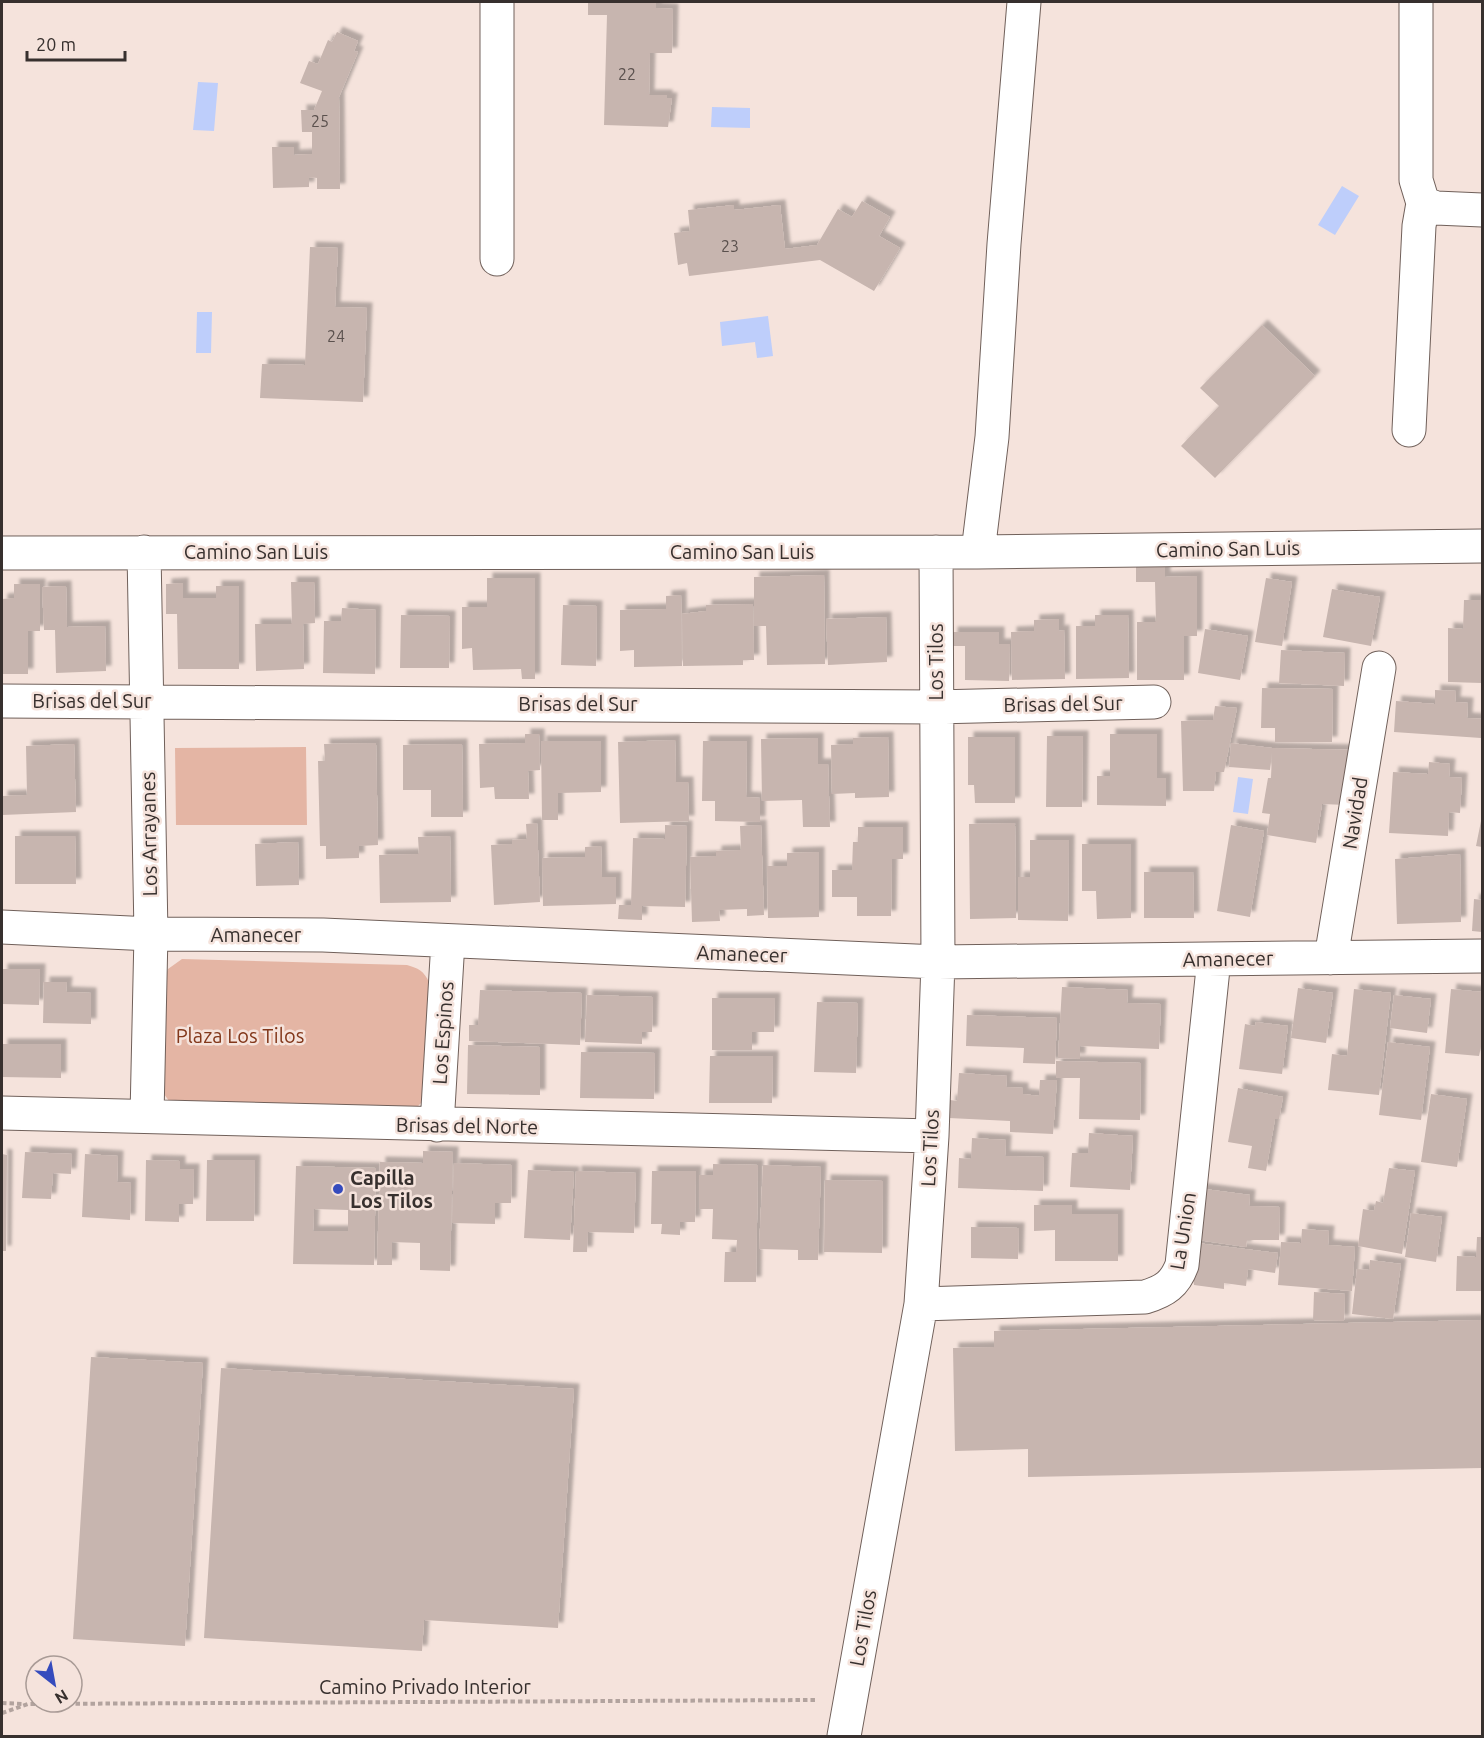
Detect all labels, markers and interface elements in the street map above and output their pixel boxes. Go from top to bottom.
scale bar [27,24,124,62]
text: 20 m [36,34,76,54]
house number: 22 [618,65,636,83]
house number: 25 [311,112,329,130]
house number: 23 [721,237,739,255]
house number: 24 [327,327,345,345]
street label: Camino San Luis [1156,536,1300,561]
street label: Camino San Luis [184,540,328,563]
street label: Camino San Luis [670,540,814,563]
street label: Los Tilos [924,623,947,701]
street label: Brisas del Sur [32,689,152,712]
street label: Brisas del Sur [1003,691,1123,716]
street label: Brisas del Sur [518,692,638,715]
street label: Los Arrayanes [136,772,161,896]
street label: Navidad [1337,775,1372,851]
street label: Amanecer [211,923,302,946]
street label: Amanecer [696,940,788,967]
street label: Amanecer [1182,946,1274,971]
street label: Los Espinos [427,981,458,1085]
park label: Plaza Los Tilos [176,1024,304,1047]
street label: Los Tilos [916,1109,943,1187]
street label: Brisas del Norte [396,1113,538,1138]
place label: Capilla Los Tilos [350,1166,433,1212]
marker: Capilla Los Tilos [331,1182,345,1196]
street label: La Union [1165,1191,1200,1271]
street label: Los Tilos [844,1588,881,1668]
north arrow [24,1654,84,1714]
street label: Camino Privado Interior [319,1675,531,1698]
text: N [52,1686,71,1708]

